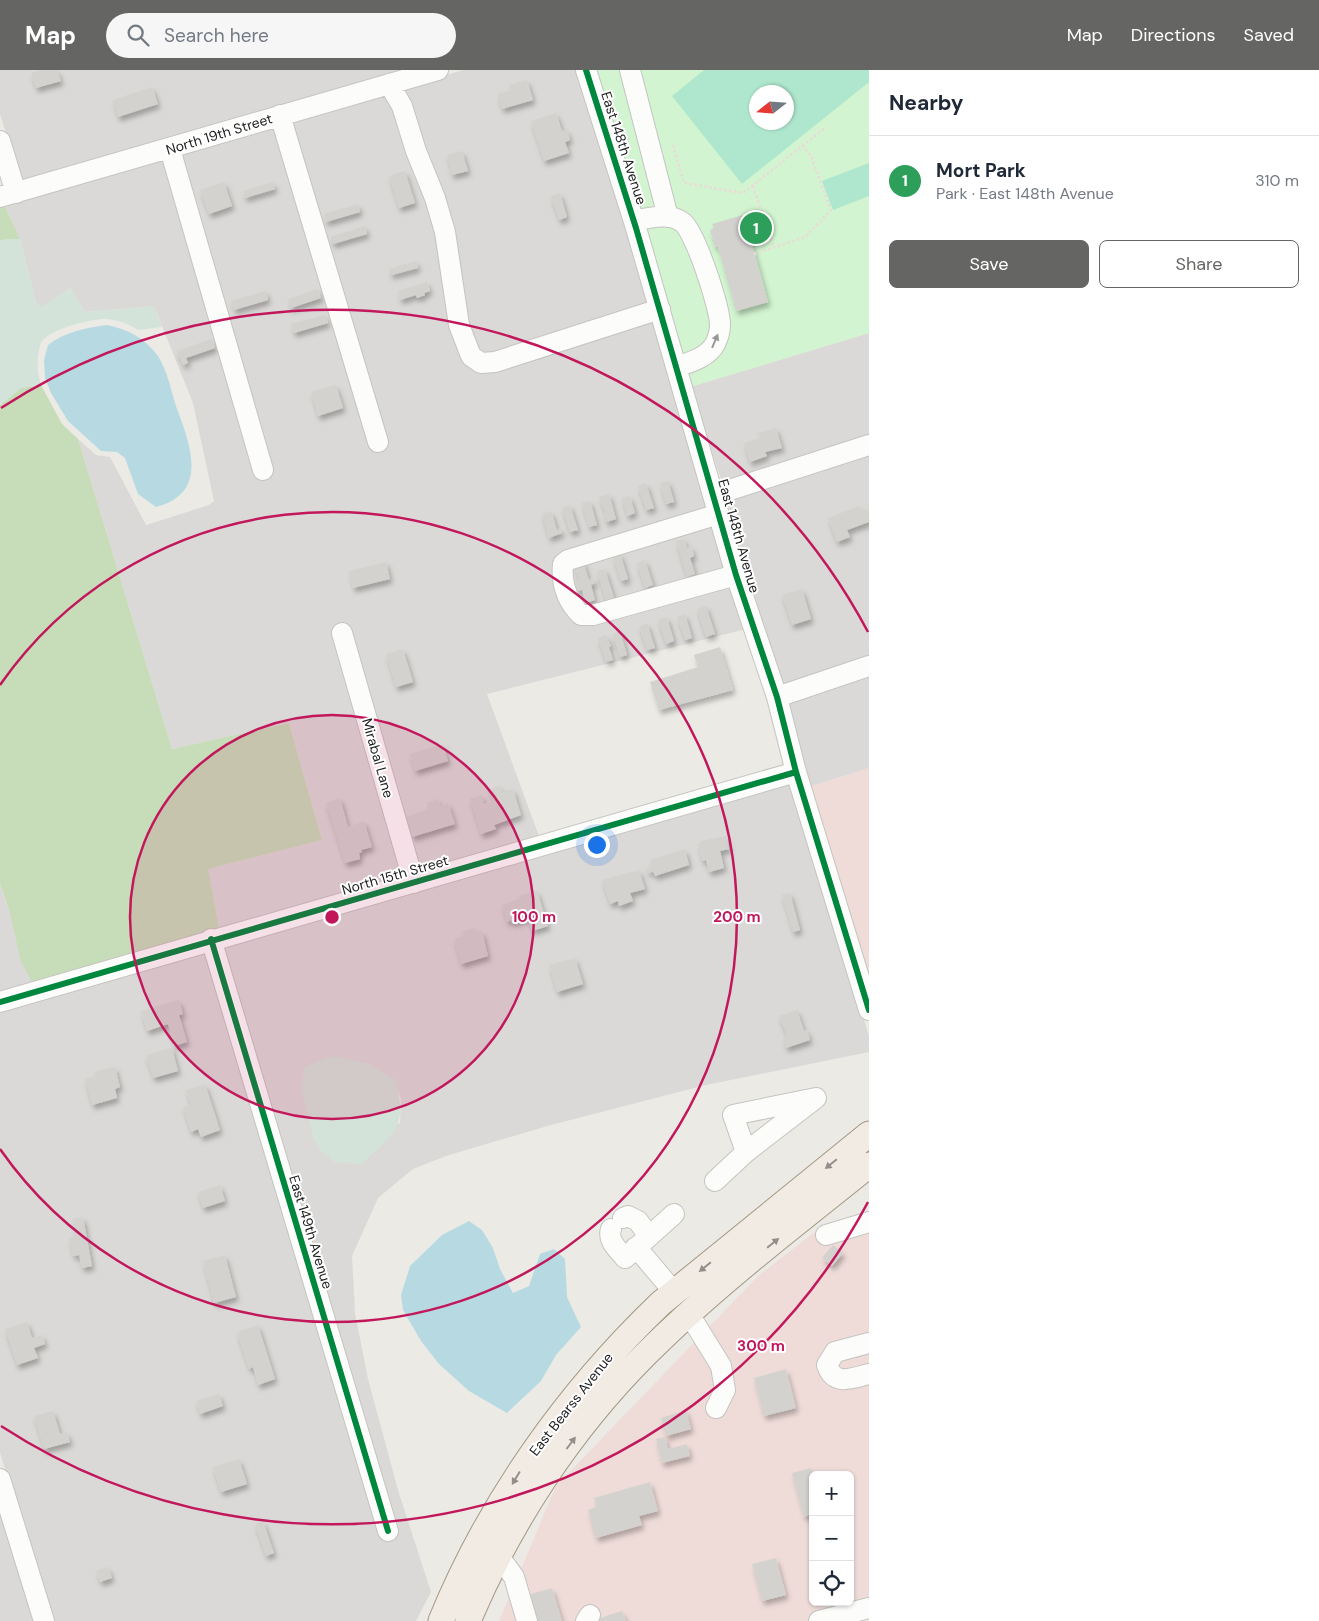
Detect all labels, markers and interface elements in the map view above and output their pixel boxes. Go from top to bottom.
search box [106,13,456,58]
text: Map [25,20,76,51]
icon: search [124,21,152,49]
text: Search here [164,23,269,48]
text: Map [1067,23,1103,47]
text: Directions [1131,23,1216,47]
text: Saved [1244,23,1294,47]
north arrow [749,85,794,130]
street label: East 148th Avenue [597,89,651,207]
text: Nearby [889,89,963,117]
street label: North 19th Street [164,109,274,159]
text: Mort Park [936,158,1026,183]
text: 1 [902,170,908,191]
text: 310 m [1255,170,1299,191]
text: Park · East 148th Avenue [936,183,1114,204]
pin: 1 [740,209,772,247]
button: Save [889,240,1089,288]
button: Share [1099,240,1299,288]
one-way arrow [711,333,719,348]
street label: East 148th Avenue [714,477,764,595]
street label: Mirabal Lane [358,716,398,800]
your location [584,832,610,858]
street label: North 15th Street [340,851,450,899]
text: 100 m [512,907,556,927]
text: 200 m [713,907,761,927]
centre of rings [323,908,341,926]
one-way arrow [825,1159,838,1170]
street label: East 149th Avenue [285,1173,337,1291]
one-way arrow [766,1237,779,1248]
one-way arrow [699,1261,712,1272]
text: 300 m [737,1336,785,1356]
street label: East Bearss Avenue [525,1349,617,1459]
one-way arrow [565,1437,576,1450]
map controls [809,1471,854,1606]
button: + [809,1471,854,1516]
one-way arrow [512,1472,521,1485]
button: − [809,1516,854,1561]
button: locate [809,1561,854,1606]

